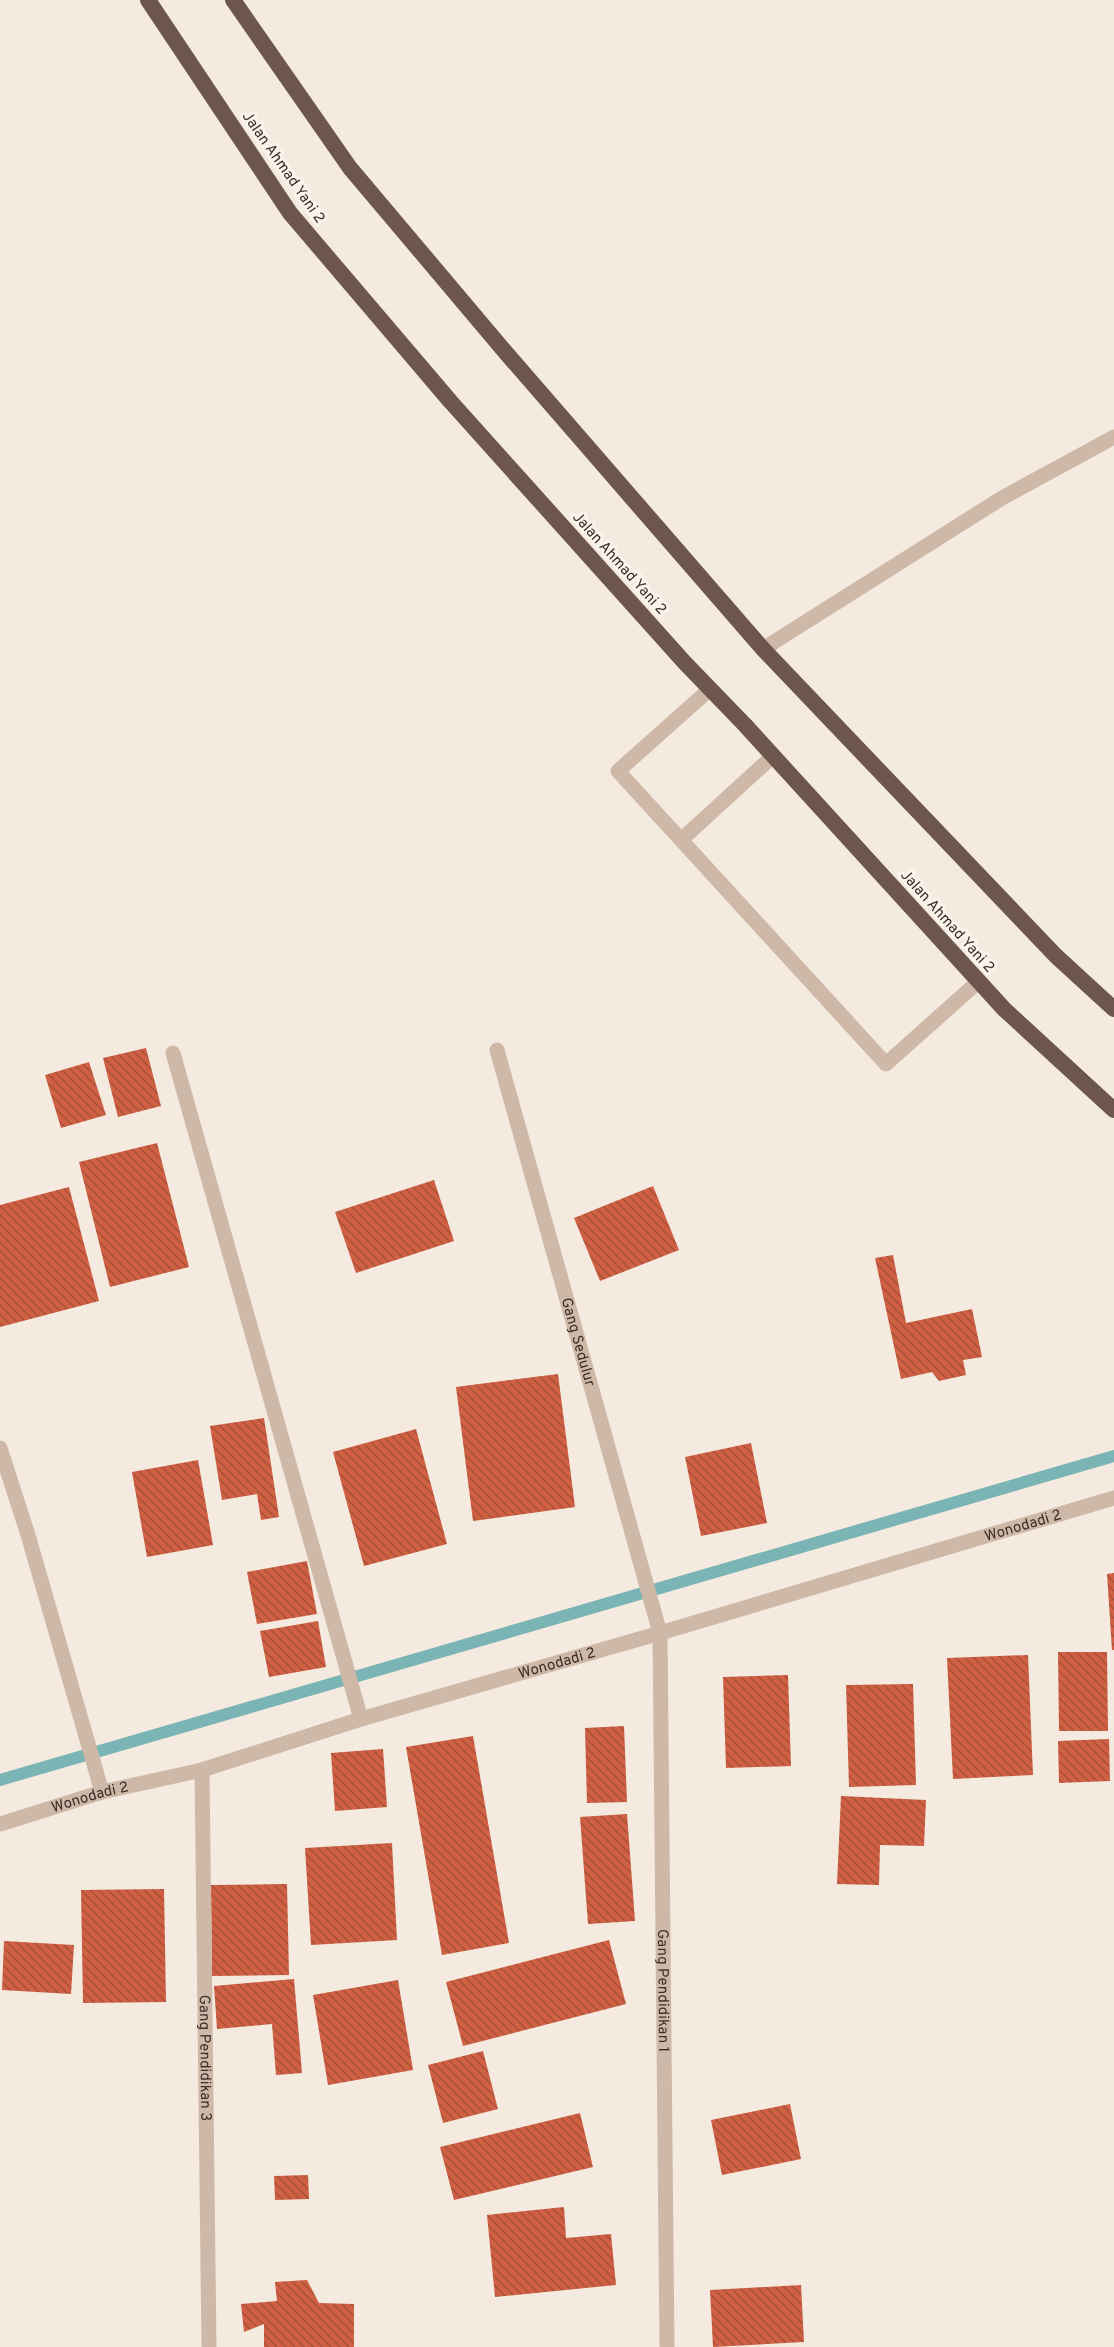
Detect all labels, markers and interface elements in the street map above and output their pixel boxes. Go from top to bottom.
street label: Jalan Ahmad Yani 2 [237,108,328,227]
street label: Jalan Ahmad Yani 2 [568,509,670,619]
street label: Jalan Ahmad Yani 2 [896,867,998,977]
street label: Gang Sedulur [556,1296,599,1389]
street label: Wonodadi 2 [983,1506,1064,1547]
street label: Wonodadi 2 [516,1644,598,1684]
street label: Wonodadi 2 [49,1778,131,1818]
street label: Gang Pendidikan 1 [652,1929,672,2052]
street label: Gang Pendidikan 3 [194,1995,214,2121]

